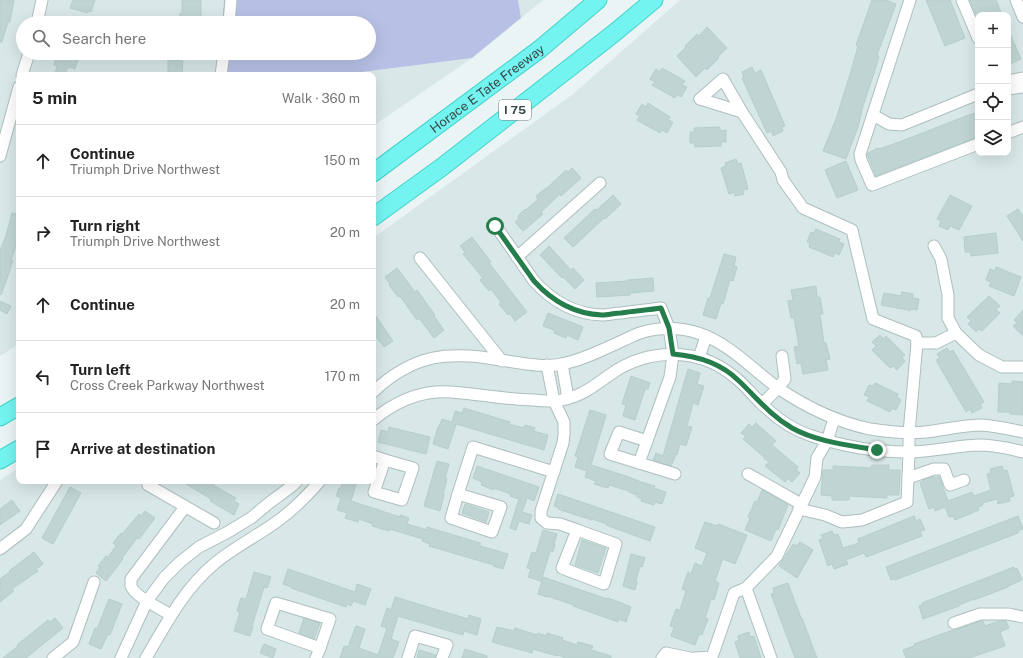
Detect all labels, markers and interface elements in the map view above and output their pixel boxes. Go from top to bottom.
map controls [975,12,1011,156]
button: + [975,12,1011,48]
search box [16,16,376,60]
icon: search [30,27,52,49]
text: Search here [62,30,146,47]
street label: Horace E Tate Freeway [427,41,547,136]
button: − [975,48,1011,84]
button: locate [975,84,1011,120]
text: 5 min [32,88,77,108]
text: Walk · 360 m [282,91,360,106]
road number: I 75 [499,100,531,120]
button: layers [975,120,1011,156]
text: Continue [70,145,135,162]
icon: ahead [32,150,54,172]
text: 150 m [324,153,360,168]
text: Triumph Drive Northwest [70,162,220,177]
text: Turn right [70,217,140,234]
route start [486,217,504,235]
icon: right [32,222,54,244]
text: 20 m [330,225,360,240]
text: Triumph Drive Northwest [70,234,220,249]
icon: ahead [32,294,54,316]
text: Continue [70,296,135,313]
text: 20 m [330,297,360,312]
text: Turn left [70,361,131,378]
icon: left [32,366,54,388]
text: 170 m [325,369,360,384]
text: Cross Creek Parkway Northwest [70,378,265,393]
icon: arrive [32,438,54,460]
text: Arrive at destination [70,440,215,457]
route end [868,441,886,459]

